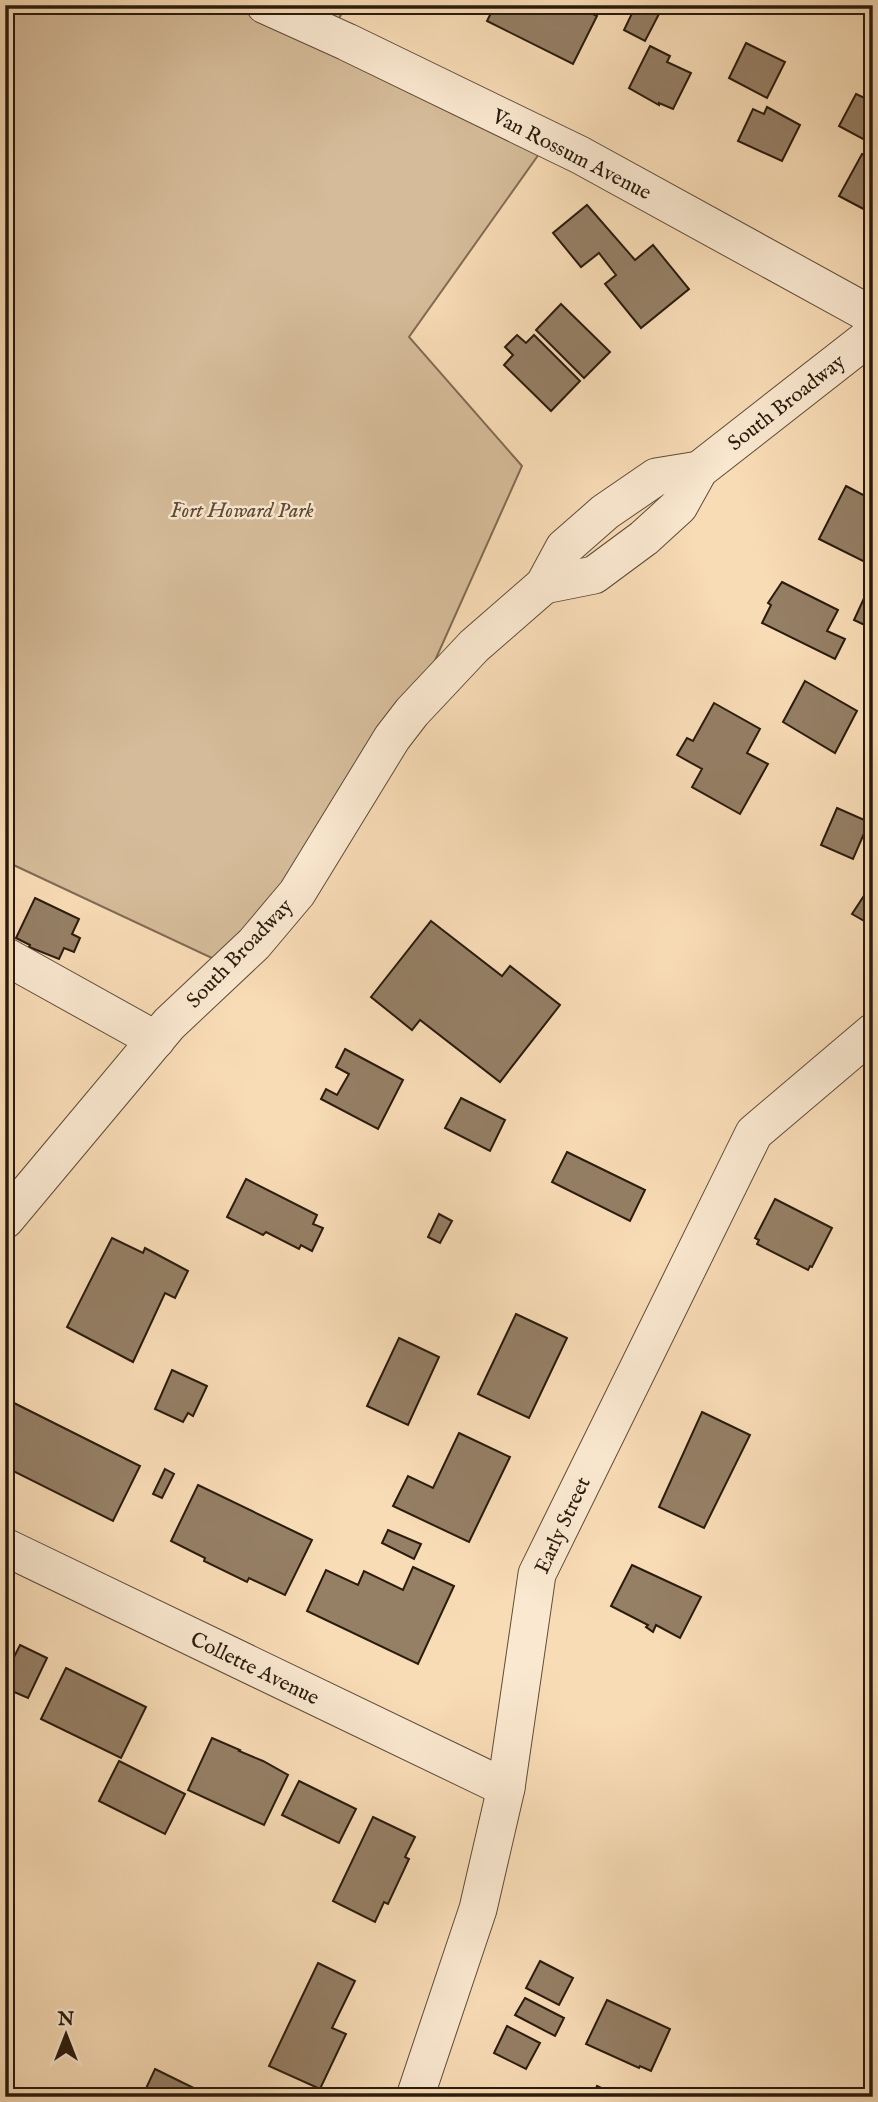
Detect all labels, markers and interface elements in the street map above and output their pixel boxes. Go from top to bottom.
street label: Van Rossum Avenue [486,103,656,207]
street label: South Broadway [723,348,852,457]
park label: Fort Howard Park [170,498,314,525]
street label: South Broadway [181,893,300,1014]
street label: Early Street [529,1473,598,1578]
street label: Collette Avenue [185,1627,324,1712]
north arrow [32,2000,102,2070]
text: N [57,2008,75,2032]

